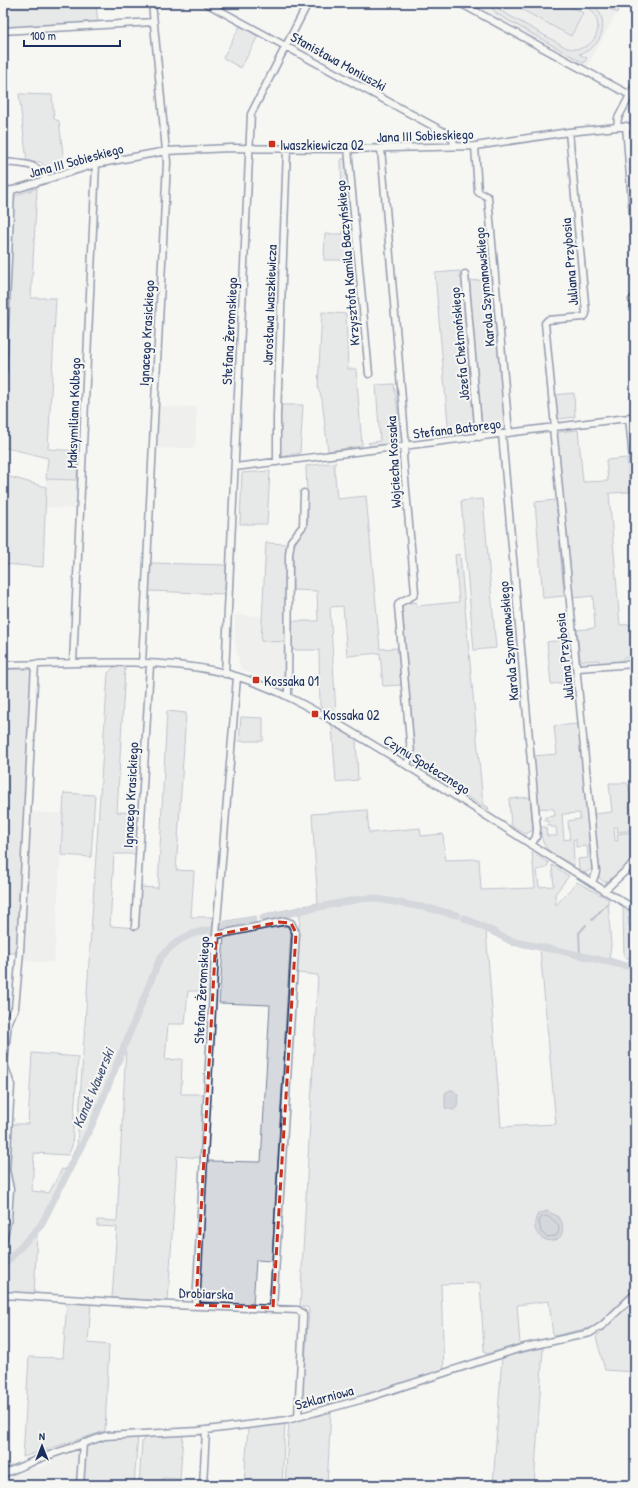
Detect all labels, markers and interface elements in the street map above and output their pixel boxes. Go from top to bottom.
scale bar [24,22,120,48]
text: 100 m [30,27,56,44]
street label: Stanisława Moniuszki [288,27,390,95]
street label: Jana III Sobieskiego [376,124,474,147]
place label: Iwaszkiewicza 02 [280,135,364,154]
street label: Jana III Sobieskiego [27,138,126,183]
marker: Iwaszkiewicza 02 [267,139,277,149]
street label: Krzysztofa Kamila Baczyńskiego [330,179,365,347]
street label: Juliana Przybosia [556,217,583,306]
street label: Karola Szymanowskiego [469,226,500,348]
street label: Jarosława Iwaszkiewicza [257,244,281,366]
street label: Stefana Żeromskiego [217,277,242,385]
street label: Ignacego Krasickiego [134,279,159,386]
street label: Józefa Chełmońskiego [445,286,474,402]
street label: Maksymiliana Kolbego [62,357,85,469]
street label: Stefana Batorego [412,413,502,444]
street label: Wojciecha Kossaka [381,415,406,509]
street label: Karola Szymanowskiego [493,580,524,702]
street label: Juliana Przybosia [550,612,579,702]
place label: Kossaka 01 [264,671,319,690]
marker: Kossaka 01 [251,675,261,685]
place label: Kossaka 02 [323,705,380,724]
marker: Kossaka 02 [310,709,320,719]
street label: Czynu Społecznego [380,730,474,799]
street label: Ignacego Krasickiego [118,741,143,848]
street label: Stefana Żeromskiego [189,936,214,1044]
water label: Kanał Wawerski [67,1043,120,1131]
street label: Drobiarska [179,1283,234,1303]
street label: Szklarniowa [293,1380,356,1414]
north arrow [22,1426,62,1466]
text: N [39,1429,45,1443]

